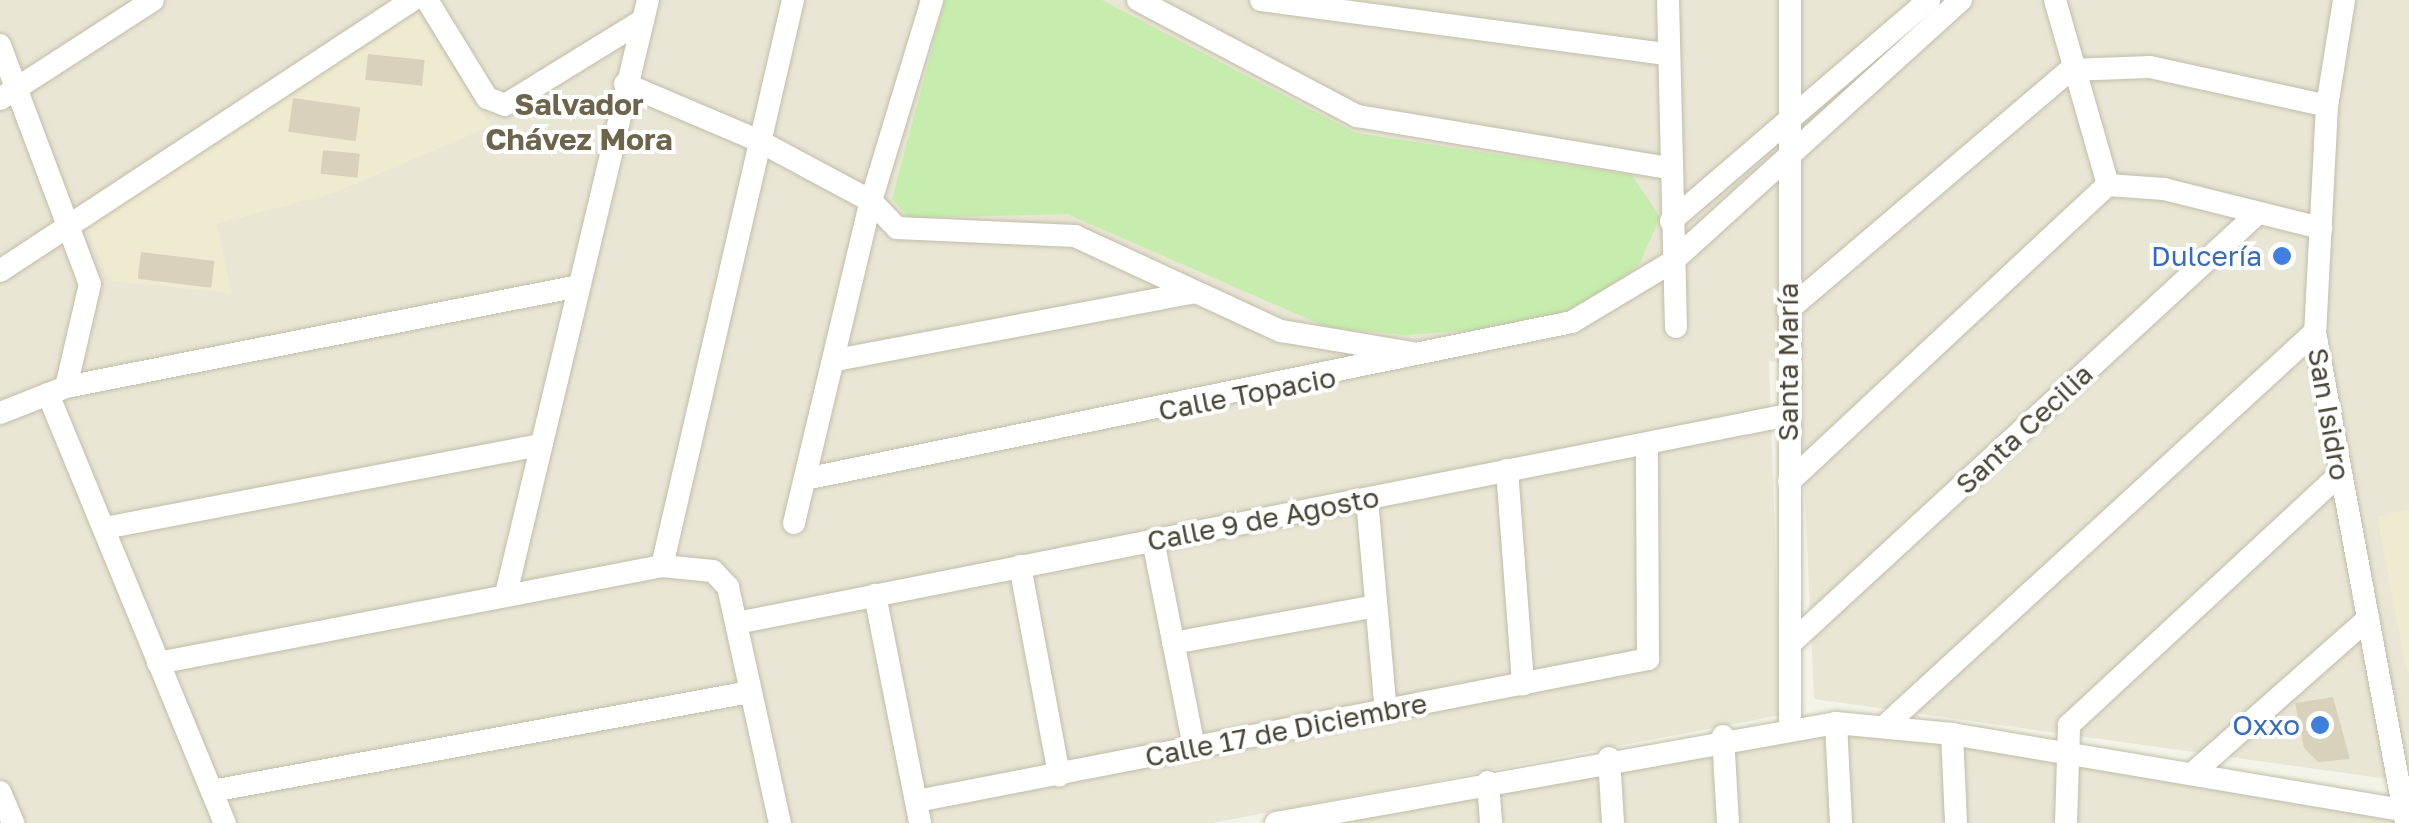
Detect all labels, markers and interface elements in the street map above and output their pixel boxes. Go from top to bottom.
district label: Salvador Chávez Mora [485,86,673,156]
place label: Dulcería [2151,239,2262,273]
marker: Dulcería [2271,245,2293,267]
street label: Santa María [1771,283,1805,441]
street label: San Isidro [2301,345,2357,483]
street label: Santa Cecilia [1949,357,2099,501]
street label: Calle Topacio [1155,360,1339,428]
street label: Calle 9 de Agosto [1144,480,1382,558]
street label: Calle 17 de Diciembre [1142,686,1430,774]
place label: Oxxo [2232,708,2300,742]
marker: Oxxo [2309,714,2331,736]

